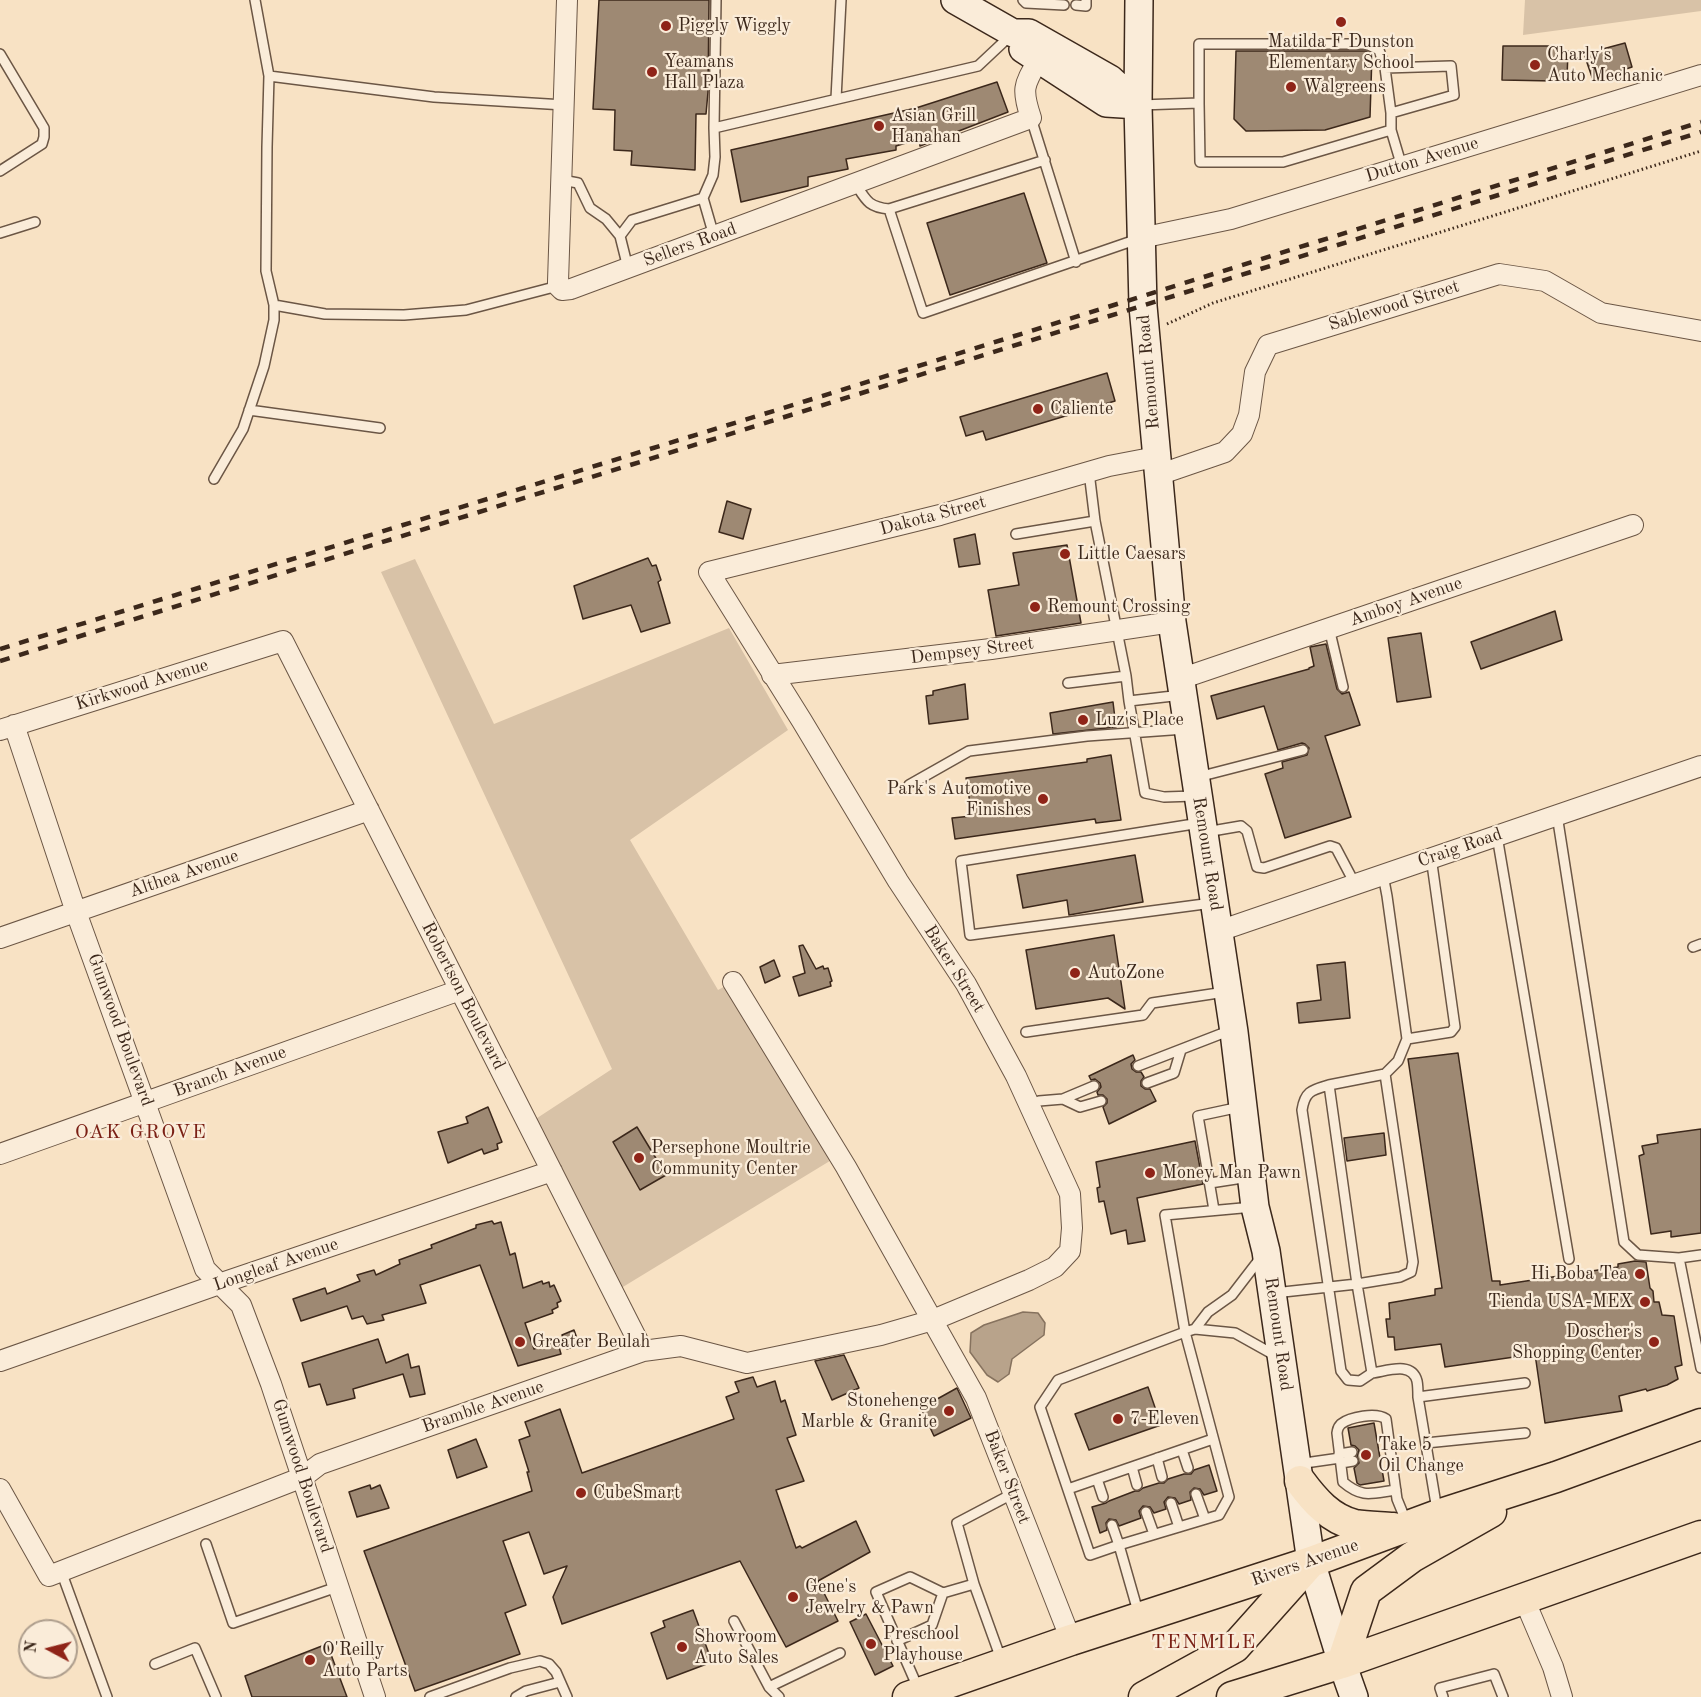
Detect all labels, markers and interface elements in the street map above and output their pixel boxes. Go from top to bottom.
place label: Piggly Wiggly [678,15,791,37]
marker: Matilda F Dunston Elementary School [1334,15,1348,29]
marker: Piggly Wiggly [659,19,673,33]
place label: Matilda F Dunston Elementary School [1268,31,1414,74]
place label: Charly's Auto Mechanic [1547,44,1663,86]
place label: Yeamans Hall Plaza [664,51,745,94]
marker: Charly's Auto Mechanic [1528,58,1542,72]
marker: Yeamans Hall Plaza [645,65,659,79]
place label: Walgreens [1303,76,1386,98]
marker: Walgreens [1284,80,1298,94]
place label: Asian Grill Hanahan [891,105,976,148]
marker: Asian Grill Hanahan [872,119,886,133]
street label: Dutton Avenue [1363,133,1481,187]
street label: Sellers Road [640,218,740,272]
street label: Sablewood Street [1326,276,1462,336]
street label: Remount Road [1133,314,1165,430]
place label: Caliente [1050,398,1113,420]
marker: Caliente [1031,402,1045,416]
street label: Dakota Street [877,491,989,541]
place label: Little Caesars [1077,543,1186,565]
marker: Little Caesars [1058,547,1072,561]
street label: Amboy Avenue [1347,573,1465,631]
place label: Remount Crossing [1047,596,1190,618]
marker: Remount Crossing [1028,600,1042,614]
street label: Dempsey Street [909,633,1035,669]
street label: Kirkwood Avenue [73,655,211,715]
place label: Luz's Place [1095,709,1184,731]
marker: Luz's Place [1076,713,1090,727]
place label: Park's Automotive Finishes [887,778,1031,820]
marker: Park's Automotive Finishes [1036,792,1050,806]
street label: Remount Road [1187,795,1227,913]
street label: Craig Road [1415,823,1505,873]
street label: Althea Avenue [127,845,241,903]
street label: Robertson Boulevard [416,918,510,1074]
street label: Baker Street [919,921,989,1017]
street label: Gumwood Boulevard [82,951,158,1109]
place label: AutoZone [1087,962,1164,984]
marker: AutoZone [1068,966,1082,980]
street label: Branch Avenue [171,1042,289,1102]
district label: OAK GROVE [75,1121,207,1145]
place label: Persephone Moultrie Community Center [651,1137,810,1180]
marker: Persephone Moultrie Community Center [632,1151,646,1165]
place label: Money Man Pawn [1162,1162,1301,1184]
marker: Money Man Pawn [1143,1166,1157,1180]
street label: Longleaf Avenue [211,1234,341,1296]
place label: Hi Boba Tea [1531,1263,1628,1285]
marker: Hi Boba Tea [1633,1267,1647,1281]
street label: Remount Road [1259,1275,1297,1393]
place label: Tienda USA-MEX [1488,1291,1633,1313]
marker: Tienda USA-MEX [1638,1295,1652,1309]
place label: Doscher's Shopping Center [1512,1321,1642,1364]
place label: Greater Beulah [532,1331,650,1353]
marker: Greater Beulah [513,1335,527,1349]
marker: Doscher's Shopping Center [1647,1335,1661,1349]
street label: Bramble Avenue [419,1376,547,1438]
place label: Stonehenge Marble & Granite [801,1390,937,1432]
street label: Gumwood Boulevard [267,1396,337,1556]
marker: Stonehenge Marble & Granite [942,1404,956,1418]
place label: 7-Eleven [1130,1408,1199,1430]
marker: 7-Eleven [1111,1412,1125,1426]
street label: Baker Street [979,1427,1035,1527]
place label: Take 5 Oil Change [1378,1434,1464,1476]
marker: Take 5 Oil Change [1359,1448,1373,1462]
place label: CubeSmart [593,1482,680,1504]
marker: CubeSmart [574,1486,588,1500]
street label: Rivers Avenue [1248,1535,1362,1591]
place label: Gene's Jewelry & Pawn [805,1576,934,1618]
marker: Gene's Jewelry & Pawn [786,1590,800,1604]
north arrow [18,1619,78,1679]
place label: Preschool Playhouse [883,1623,963,1666]
place label: Showroom Auto Sales [694,1626,779,1668]
district label: TENMILE [1151,1631,1257,1655]
marker: Preschool Playhouse [864,1637,878,1651]
place label: O'Reilly Auto Parts [322,1639,407,1682]
text: N [23,1640,41,1654]
marker: Showroom Auto Sales [675,1640,689,1654]
marker: O'Reilly Auto Parts [303,1653,317,1667]

